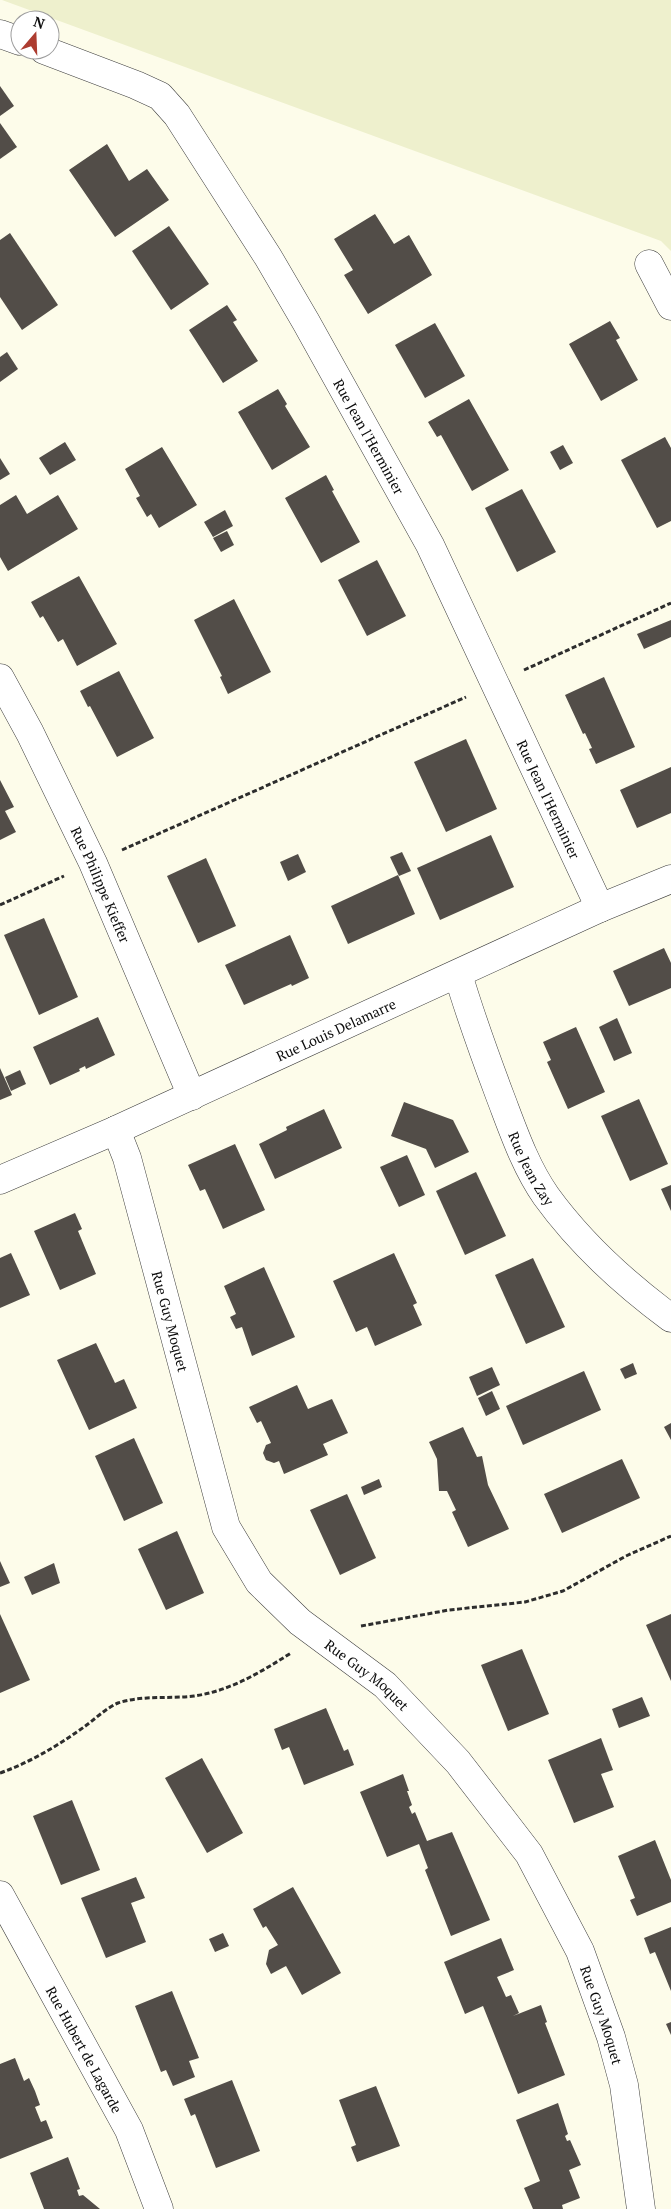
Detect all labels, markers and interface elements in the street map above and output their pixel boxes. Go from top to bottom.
north arrow [10,10,60,60]
text: N [31,12,48,33]
street label: Rue Jean l'Herminier [330,375,410,498]
street label: Rue Jean l'Herminier [513,736,585,862]
street label: Rue Philippe Kieffer [67,823,135,946]
street label: Rue Louis Delamarre [273,994,399,1065]
street label: Rue Jean Zay [505,1129,559,1210]
street label: Rue Guy Moquet [148,1269,194,1374]
street label: Rue Guy Moquet [321,1634,414,1715]
street label: Rue Guy Moquet [576,1963,628,2067]
street label: Rue Hubert de Lagarde [42,1982,127,2116]

